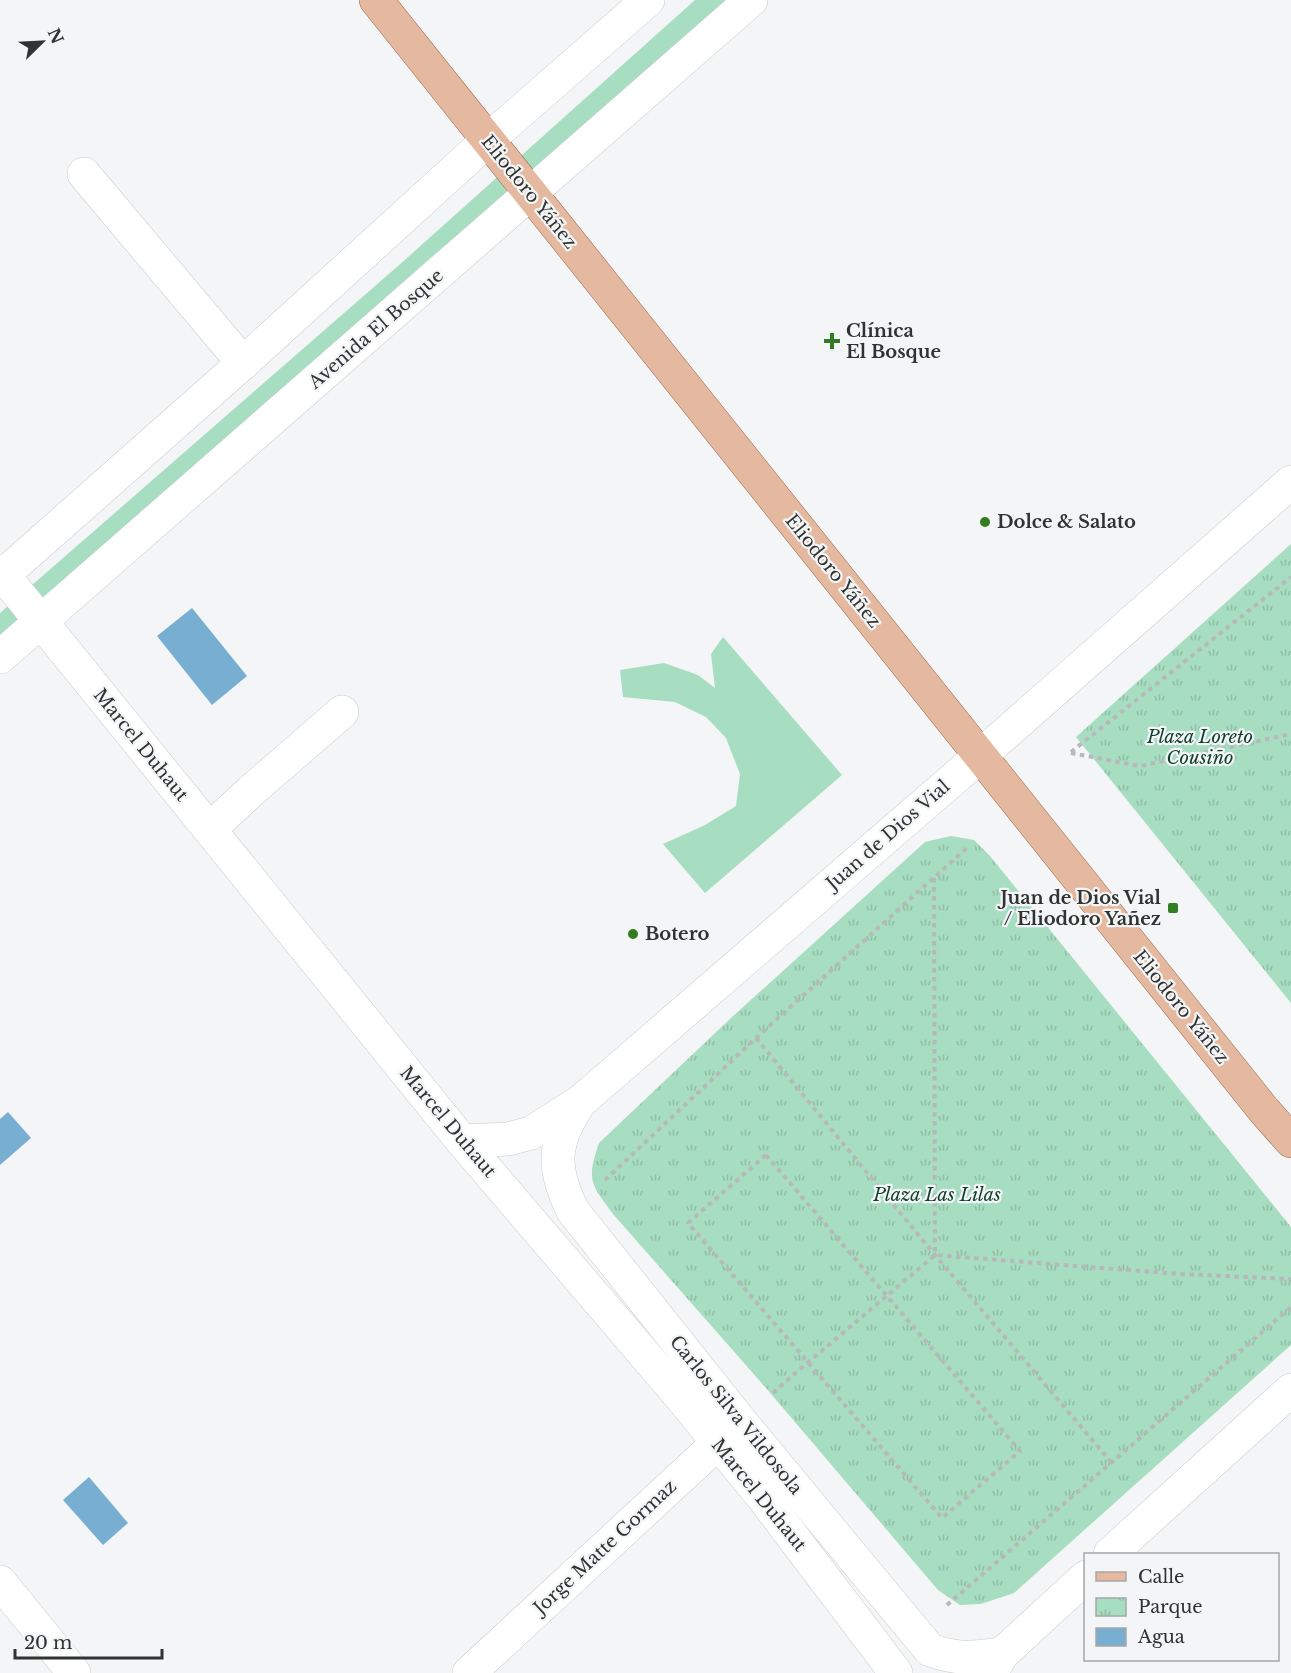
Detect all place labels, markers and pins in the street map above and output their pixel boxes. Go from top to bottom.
place label: Clínica El Bosque [846,320,941,363]
marker: Clínica El Bosque [823,332,841,350]
place label: Dolce & Salato [997,511,1136,533]
marker: Dolce & Salato [978,515,992,529]
place label: Juan de Dios Vial / Eliodoro Yañez [996,887,1162,930]
marker: Juan de Dios Vial / Eliodoro Yañez [1166,901,1180,915]
place label: Botero [645,923,710,945]
marker: Botero [626,927,640,941]

